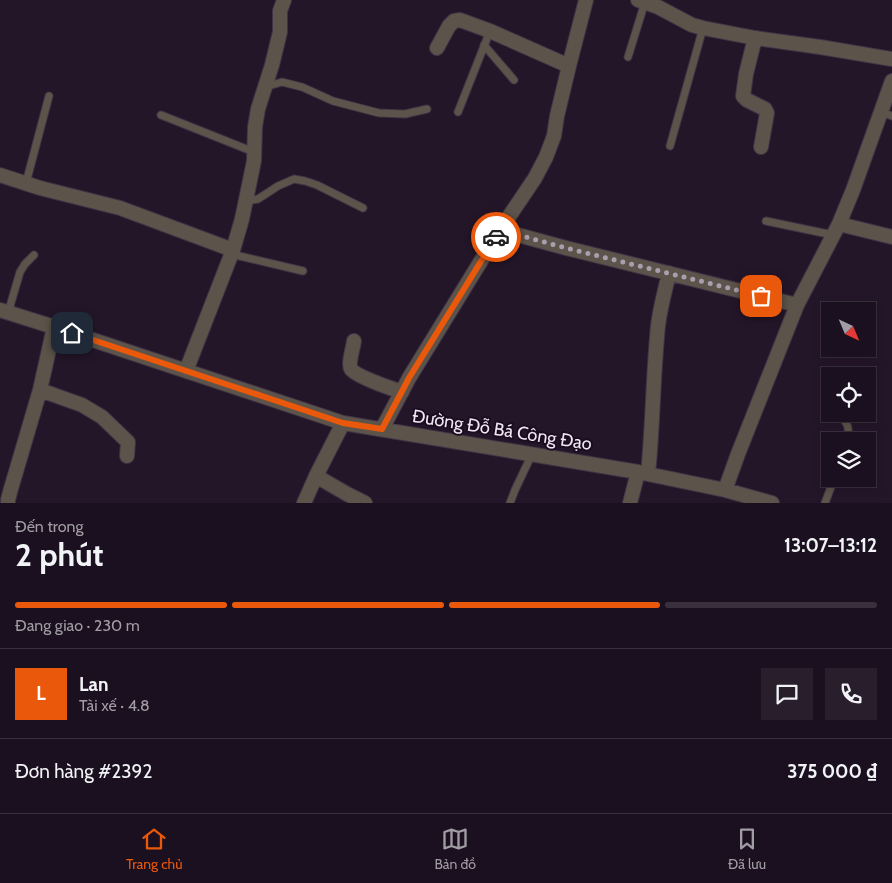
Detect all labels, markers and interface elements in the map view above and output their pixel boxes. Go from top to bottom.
courier [471,212,521,262]
icon: car [482,223,510,251]
pin [740,275,782,317]
icon: bag [747,282,775,310]
north arrow [821,302,876,358]
map controls [821,302,876,487]
pin [51,312,93,354]
icon: home [58,319,86,347]
button: locate [821,367,876,422]
street label: Đường Đỗ Bá Công Đạo [411,405,593,455]
button: layers [821,432,876,487]
text: Đến trong [15,517,83,536]
text: 13:07–13:12 [784,534,877,557]
text: 2 phút [15,535,104,574]
text: Đang giao · 230 m [15,616,140,635]
button: chat [761,668,813,720]
button: phone [825,668,877,720]
text: Lan [79,673,108,696]
text: L [36,682,46,705]
text: Tài xế · 4.8 [79,696,150,715]
text: Đơn hàng #2392 [15,760,152,783]
text: 375 000 ₫ [787,760,877,783]
tab: Trang chủ [126,825,182,873]
tab: Bản đồ [434,825,476,873]
tab: Đã lưu [728,825,766,873]

